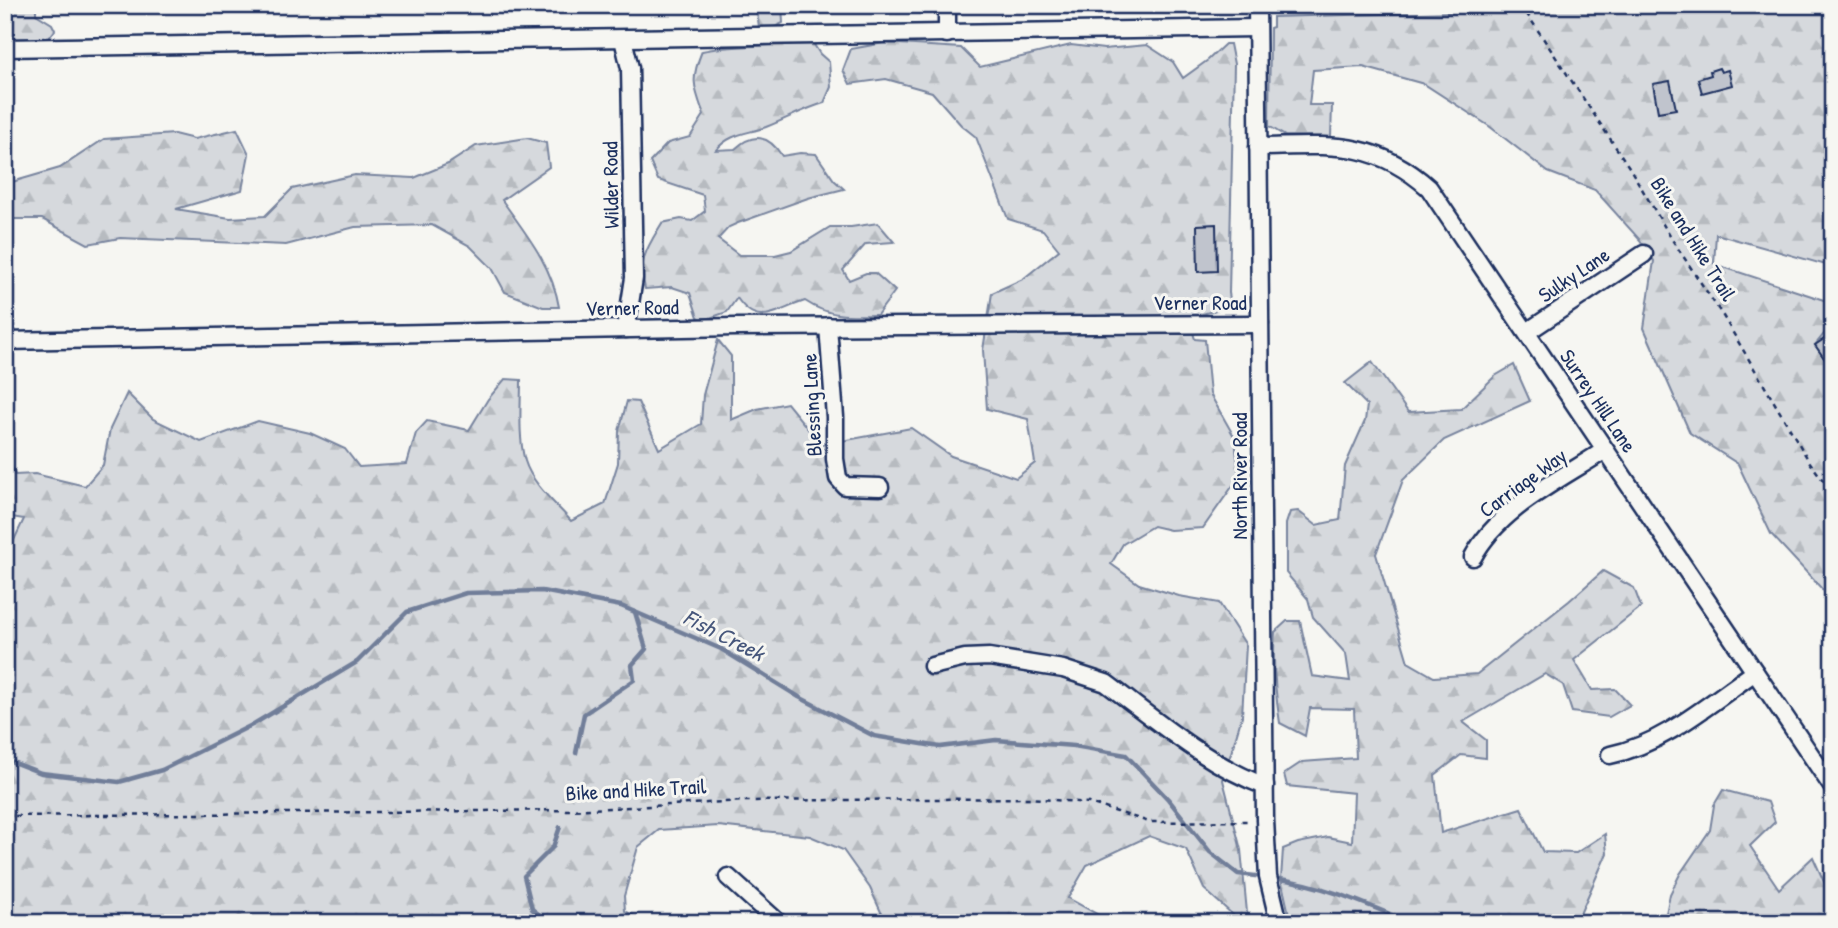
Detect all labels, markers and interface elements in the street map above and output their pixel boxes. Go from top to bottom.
street label: Wilder Road [595,141,626,229]
street label: Bike and Hike Trail [1644,171,1743,306]
street label: Sulky Lane [1532,240,1615,309]
street label: Verner Road [1153,288,1247,317]
street label: Verner Road [585,292,679,323]
street label: Surrey Hill Lane [1553,343,1644,458]
street label: Blessing Lane [794,353,829,457]
street label: North River Road [1225,413,1254,539]
street label: Carriage Way [1473,441,1572,524]
water label: Fish Creek [678,601,772,669]
street label: Bike and Hike Trail [565,771,707,808]

